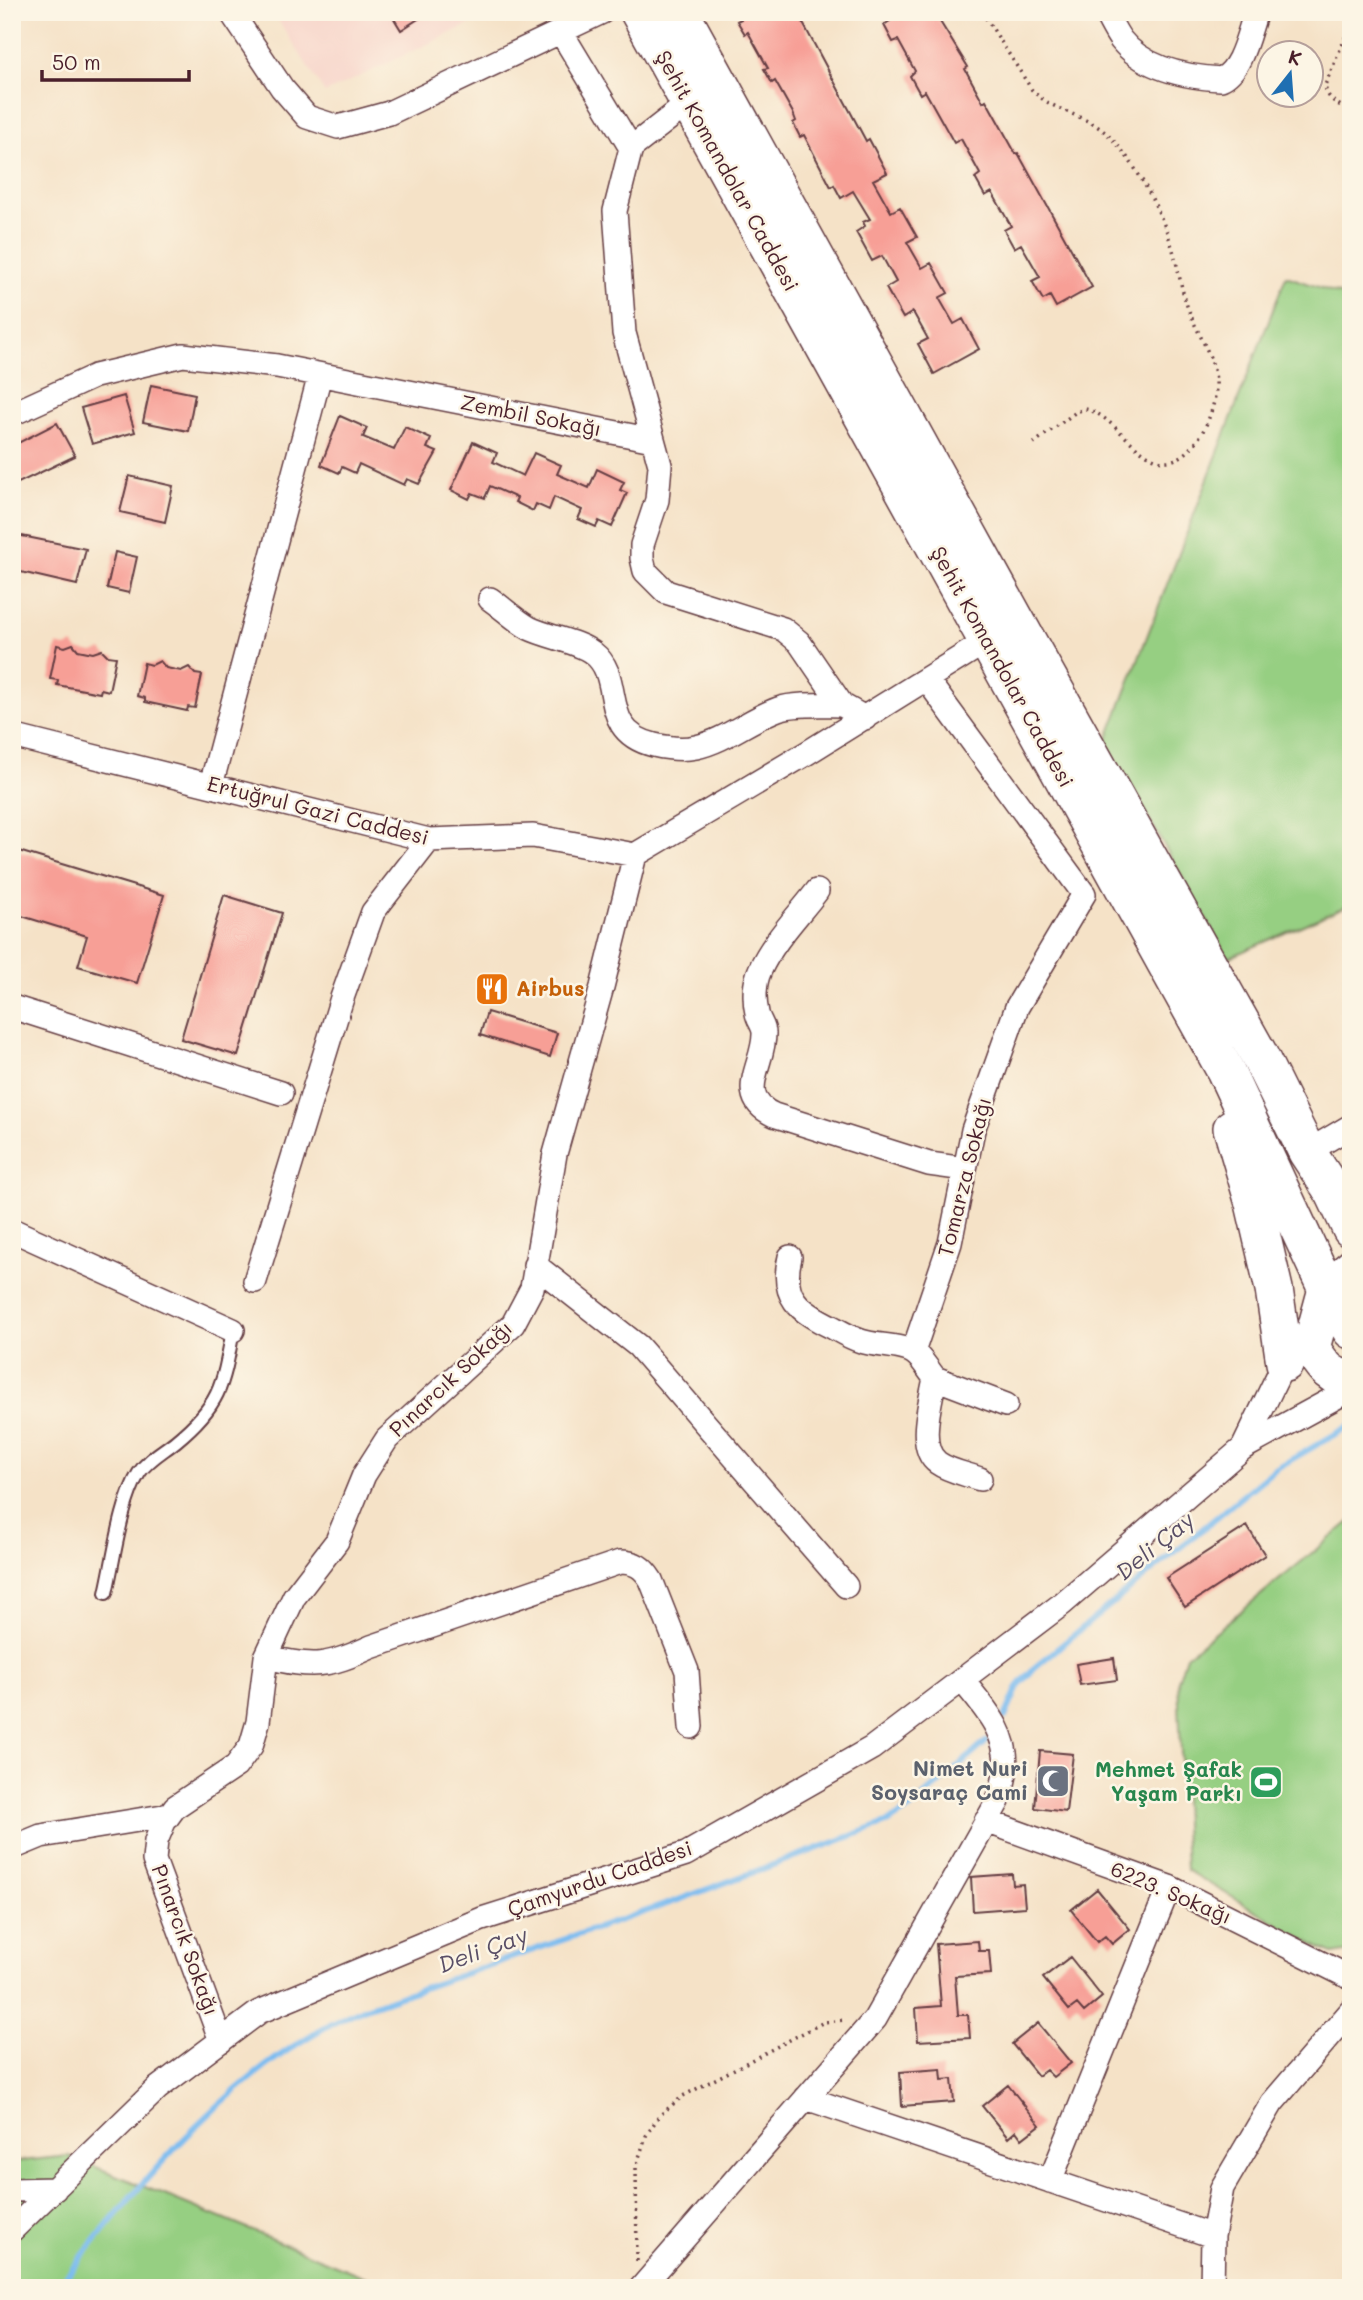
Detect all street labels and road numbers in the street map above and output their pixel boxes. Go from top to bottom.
street label: Şehit Komandolar Caddesi [651,45,806,296]
street label: Zembil Sokağı [459,388,604,441]
street label: Şehit Komandolar Caddesi [926,541,1081,792]
street label: Ertuğrul Gazi Caddesi [205,769,432,850]
street label: Tomarza Sokağı [931,1094,996,1259]
street label: Pınarcık Sokağı [383,1314,517,1442]
street label: Çamyurdu Caddesi [504,1833,695,1922]
street label: 6223. Sokağı [1107,1854,1236,1929]
street label: Pınarcık Sokağı [147,1860,226,2019]

